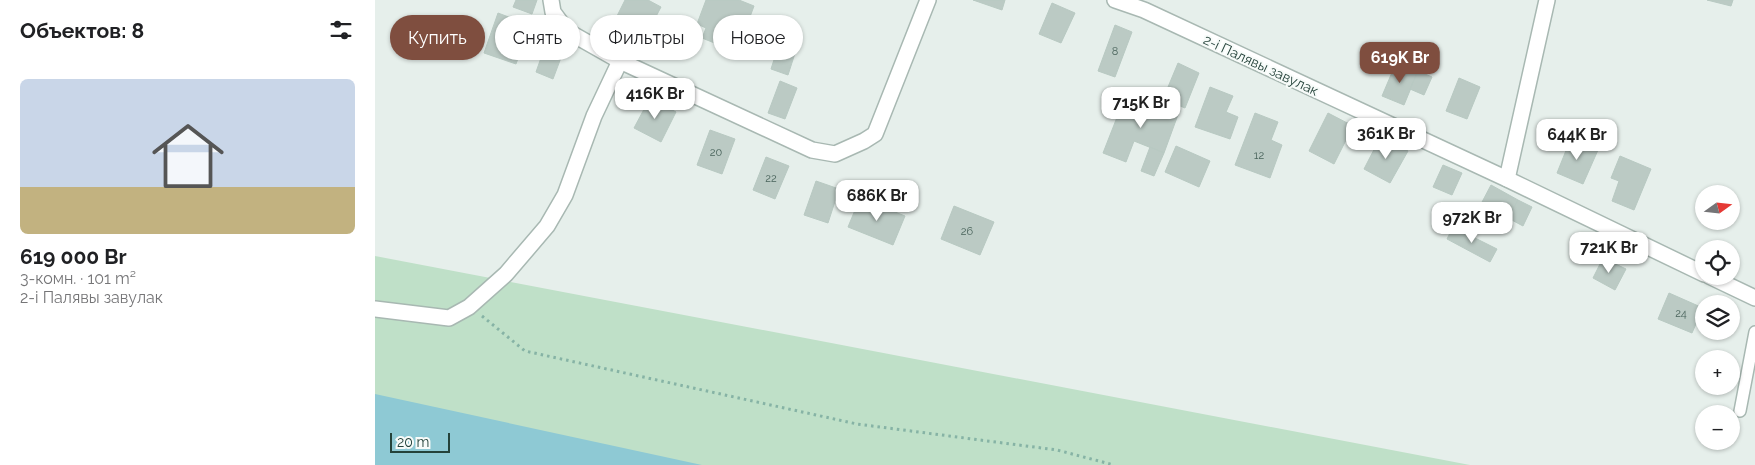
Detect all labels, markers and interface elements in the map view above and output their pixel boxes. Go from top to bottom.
chip: Купить [390,15,485,60]
chip: Снять [495,15,580,60]
chip: Фильтры [590,15,703,60]
chip: Новое [713,15,803,60]
icon: filters [327,16,355,44]
text: Объектов: 8 [20,18,144,43]
street label: 2-і Палявы завулак [1201,31,1321,99]
pin: 619K Br [1354,42,1446,84]
house number: 8 [1112,45,1118,58]
text: 619K Br [1371,48,1429,67]
pin: 416K Br [609,78,701,120]
text: 416K Br [626,84,684,103]
pin: 715K Br [1095,86,1187,129]
text: 715K Br [1112,93,1170,112]
icon: home [143,111,233,201]
pin: 361K Br [1340,118,1432,160]
pin: 644K Br [1531,119,1623,161]
text: 361K Br [1357,124,1415,143]
text: 644K Br [1547,125,1607,144]
house number: 20 [710,146,722,159]
house number: 12 [1254,149,1264,162]
house number: 22 [765,172,777,185]
pin: 686K Br [831,180,923,222]
north arrow [1695,185,1740,230]
map controls [1695,185,1740,450]
text: 686K Br [847,186,907,205]
pin: 972K Br [1426,202,1518,244]
text: 972K Br [1443,208,1501,227]
house number: 26 [961,225,974,238]
pin: 721K Br [1563,232,1655,274]
text: 721K Br [1580,238,1638,257]
button: locate [1695,240,1740,285]
text: 619 000 Br [20,244,127,269]
text: 3-комн. · 101 m² [20,269,136,288]
text: 2-і Палявы завулак [20,288,163,307]
button: layers [1695,295,1740,340]
house number: 24 [1675,307,1687,320]
button: + [1695,350,1740,395]
button: − [1695,405,1740,450]
scale bar [390,430,450,453]
text: 20 m [397,434,429,450]

